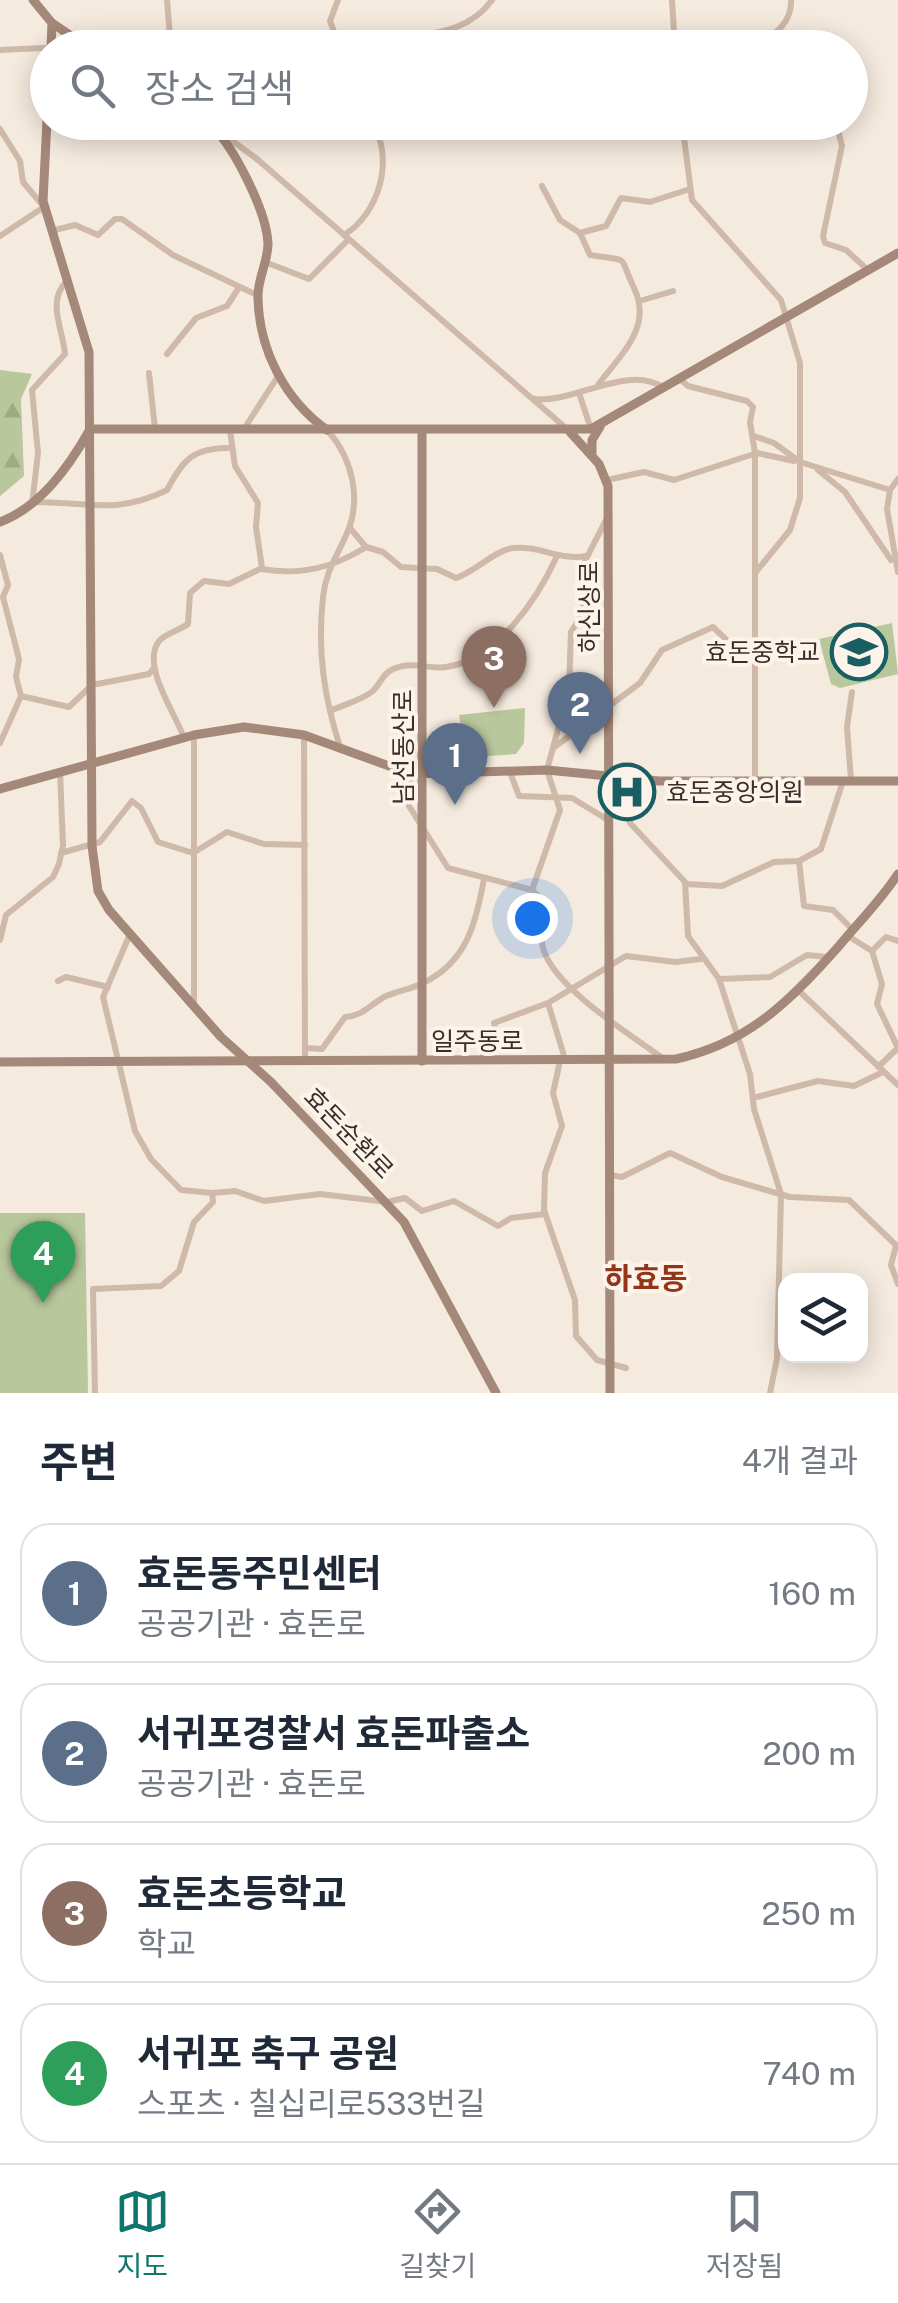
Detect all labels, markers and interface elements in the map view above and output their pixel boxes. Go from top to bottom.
search box [30,30,868,140]
icon: search [65,58,120,113]
text: 장소 검색 [145,66,294,111]
street label: 하신상로 [574,561,604,653]
school or university icon: 효돈중학교 [829,622,889,682]
pin: 3 [462,626,526,708]
place label: 효돈중학교 [705,637,820,667]
pin: 2 [548,672,612,754]
street label: 남선동산로 [388,689,418,805]
pin: 1 [422,722,488,805]
hospital icon: 효돈중앙의원 [597,762,657,822]
place label: 효돈중앙의원 [666,777,804,807]
your location [507,893,558,944]
street label: 일주동로 [431,1026,523,1056]
street label: 효돈순환로 [298,1081,400,1185]
pin: 4 [10,1220,76,1303]
district label: 하효동 [605,1260,687,1296]
map controls [778,1273,868,1363]
button: layers [778,1273,868,1363]
text: 주변 [40,1437,117,1486]
text: 4개 결과 [742,1442,858,1479]
text: 효돈동주민센터 [137,1551,382,1596]
text: 1 [68,1575,81,1612]
text: 160 m [768,1575,856,1612]
text: 공공기관 · 효돈로 [137,1605,366,1642]
text: 서귀포경찰서 효돈파출소 [137,1711,530,1756]
text: 2 [64,1735,85,1772]
text: 200 m [763,1735,856,1772]
text: 공공기관 · 효돈로 [137,1765,366,1802]
text: 효돈초등학교 [137,1871,347,1916]
text: 3 [64,1895,85,1932]
text: 250 m [761,1895,856,1932]
text: 학교 [137,1925,196,1962]
text: 서귀포 축구 공원 [137,2031,399,2076]
text: 4 [64,2055,85,2092]
text: 740 m [762,2055,856,2092]
text: 스포츠 · 칠십리로533번길 [137,2085,485,2122]
tab: 지도 [115,2184,170,2284]
tab: 길찾기 [399,2184,476,2284]
tab: 저장됨 [706,2184,783,2284]

